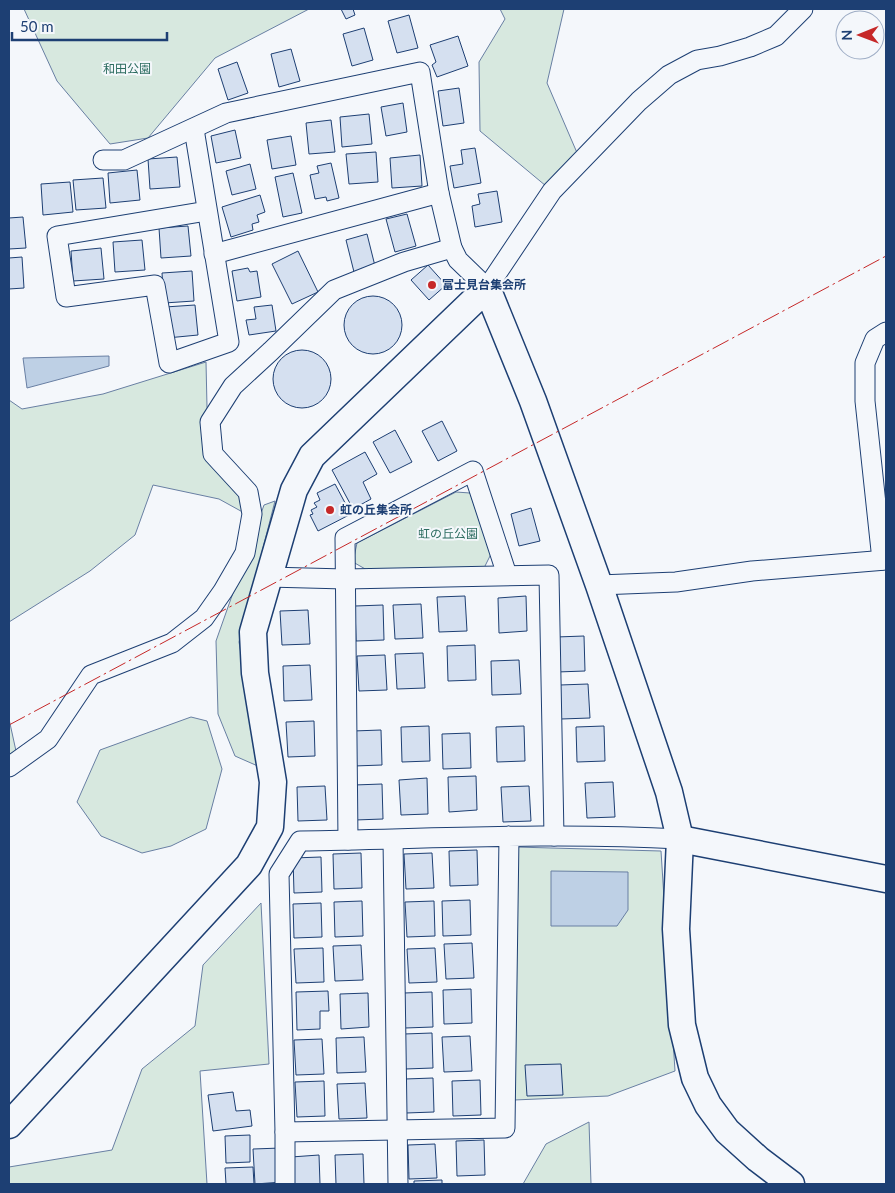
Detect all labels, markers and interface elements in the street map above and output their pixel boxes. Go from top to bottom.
scale bar [12,10,168,42]
north arrow [835,10,885,60]
text: 50 m [20,17,54,35]
text: N [838,30,855,41]
park label: 和田公園 [103,61,151,76]
place label: 富士見台集会所 [442,277,526,292]
marker: 富士見台集会所 [426,279,438,291]
place label: 虹の丘集会所 [340,502,412,517]
marker: 虹の丘集会所 [324,504,336,516]
park label: 虹の丘公園 [418,526,478,541]

